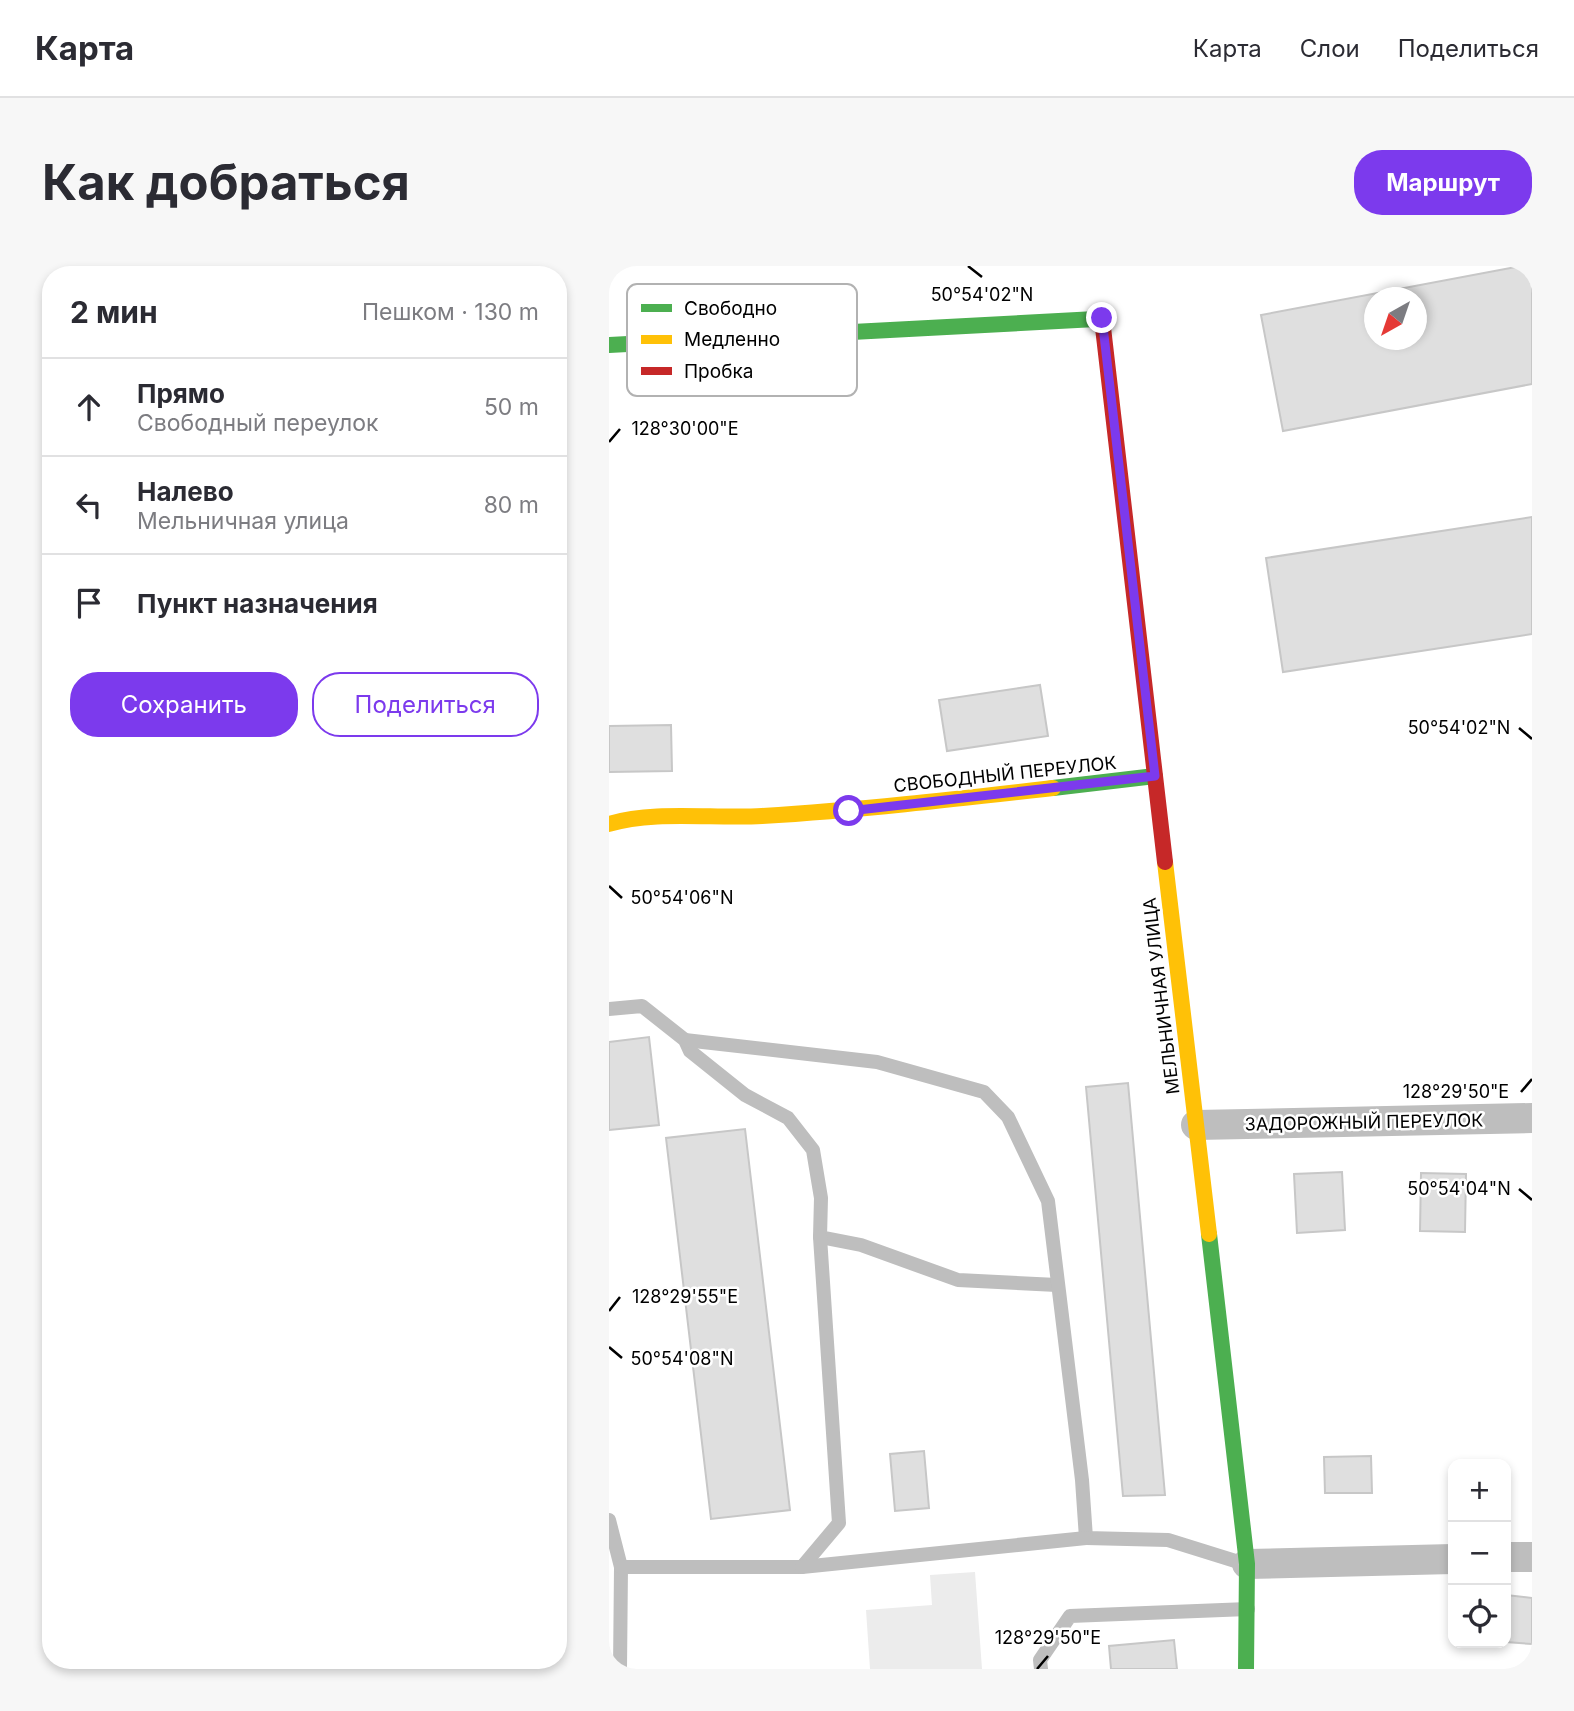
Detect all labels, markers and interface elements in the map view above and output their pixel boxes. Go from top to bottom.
text: Карта [35,28,134,68]
text: Карта [1193,34,1262,63]
text: Слои [1300,34,1360,63]
text: Поделиться [1398,34,1539,63]
button: Маршрут [1354,150,1532,215]
text: Как добраться [42,153,410,212]
legend [627,284,857,396]
text: 50°54'02"N [931,284,1033,305]
north arrow [1364,287,1427,350]
text: 2 мин [70,294,158,330]
text: Свободно [684,297,777,320]
text: Пешком · 130 m [362,298,539,326]
route end [1086,302,1117,333]
text: Медленно [684,328,780,351]
text: Пробка [684,360,753,383]
text: Прямо [137,378,225,409]
icon: ahead [70,388,108,426]
text: 50 m [484,393,539,421]
text: Свободный переулок [137,409,378,437]
text: 128°30'00"E [631,418,739,439]
text: Налево [137,476,234,507]
icon: left [70,486,108,524]
text: 80 m [484,491,539,519]
text: Мельничная улица [137,507,349,535]
icon: arrive [70,584,108,622]
text: Пункт назначения [137,588,378,619]
button: Сохранить [70,672,298,737]
button: Поделиться [312,672,539,737]
text: 50°54'02"N [1408,717,1510,738]
street label: СВОБОДНЫЙ ПЕРЕУЛОК [892,751,1117,796]
route start [833,795,864,826]
text: 50°54'06"N [631,887,733,908]
street label: МЕЛЬНИЧНАЯ УЛИЦА [1139,896,1183,1096]
text: 128°29'50"E [1403,1081,1509,1102]
street label: ЗАДОРОЖНЫЙ ПЕРЕУЛОК [1244,1108,1484,1135]
text: 50°54'04"N [1407,1178,1511,1199]
text: 128°29'55"E [632,1286,738,1307]
text: 50°54'08"N [631,1348,733,1369]
map controls [1448,1459,1511,1648]
button: + [1448,1459,1511,1522]
button: − [1448,1522,1511,1585]
button: locate [1448,1585,1511,1648]
text: 128°29'50"E [995,1627,1101,1648]

